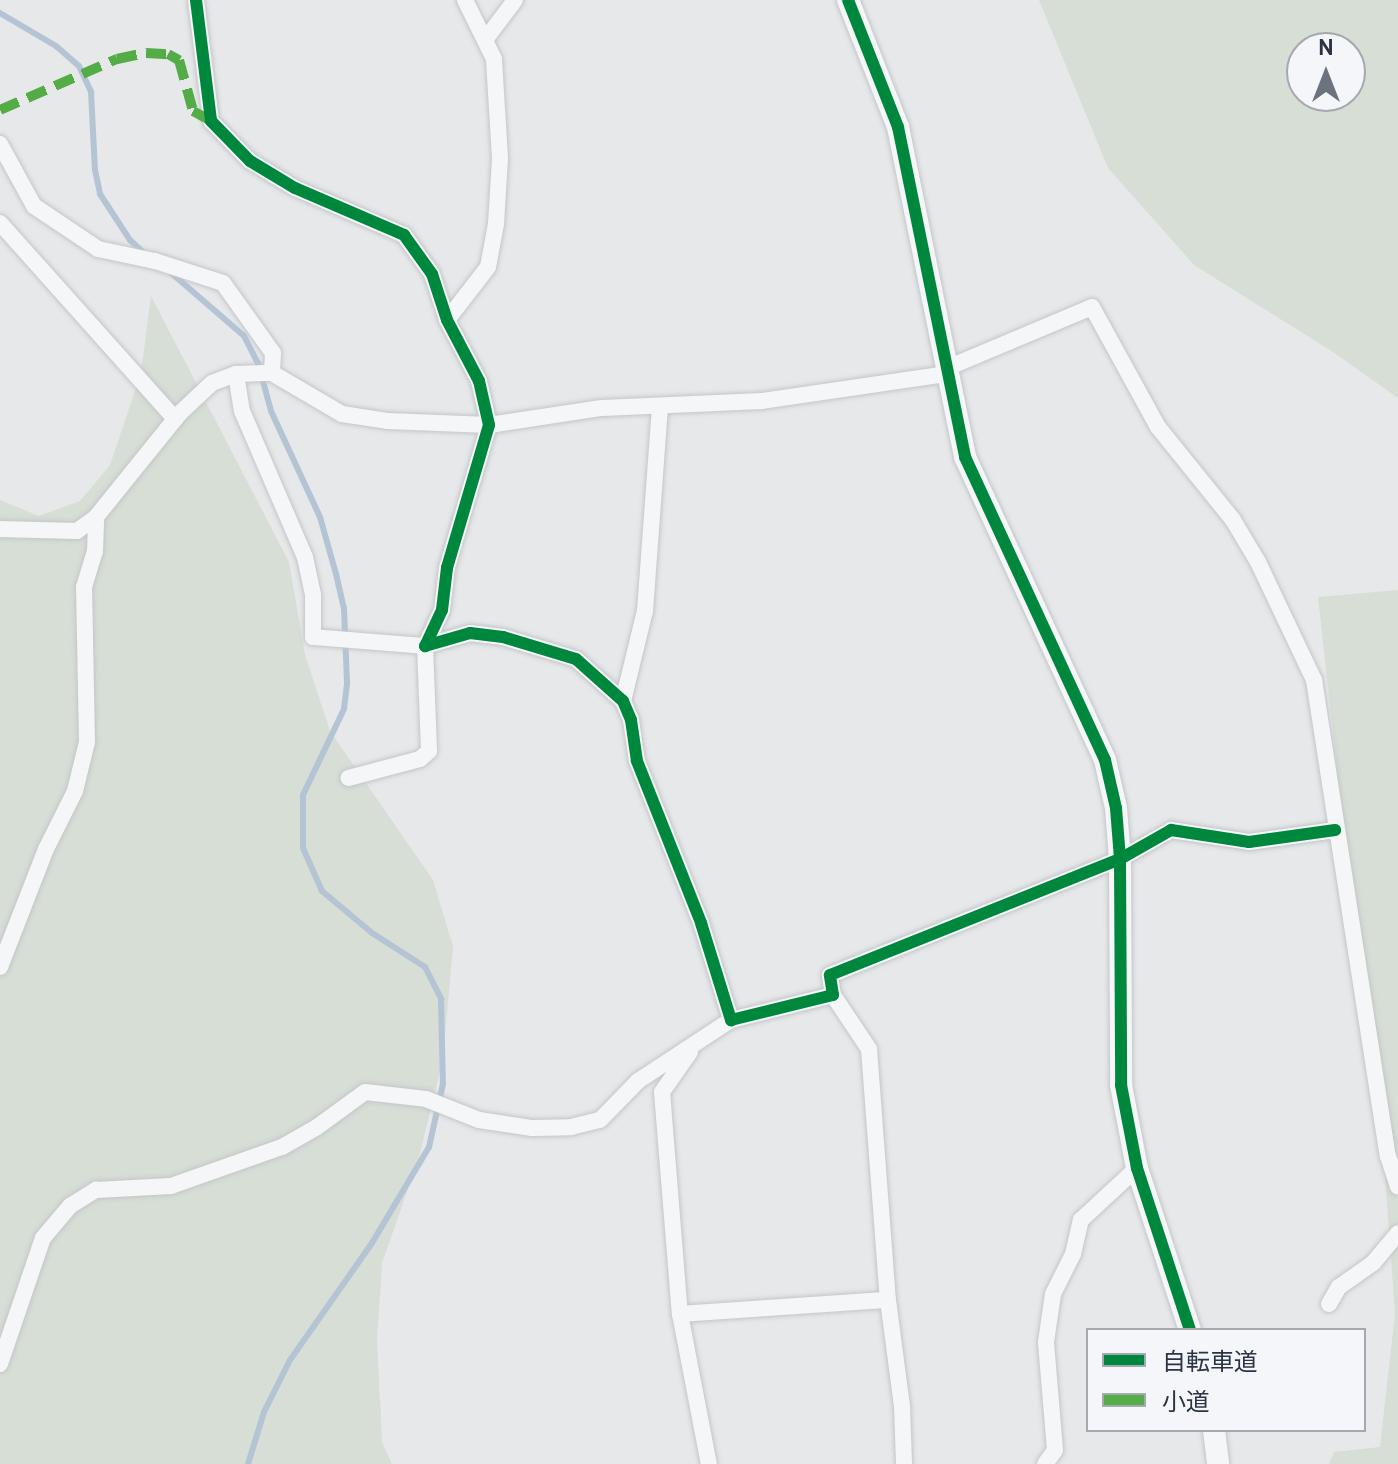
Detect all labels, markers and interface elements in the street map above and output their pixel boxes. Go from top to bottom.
north arrow [1286,32,1366,112]
text: N [1318,36,1334,63]
legend [1086,1328,1366,1432]
text: 自転車道 [1162,1349,1258,1379]
text: 小道 [1162,1389,1210,1419]

